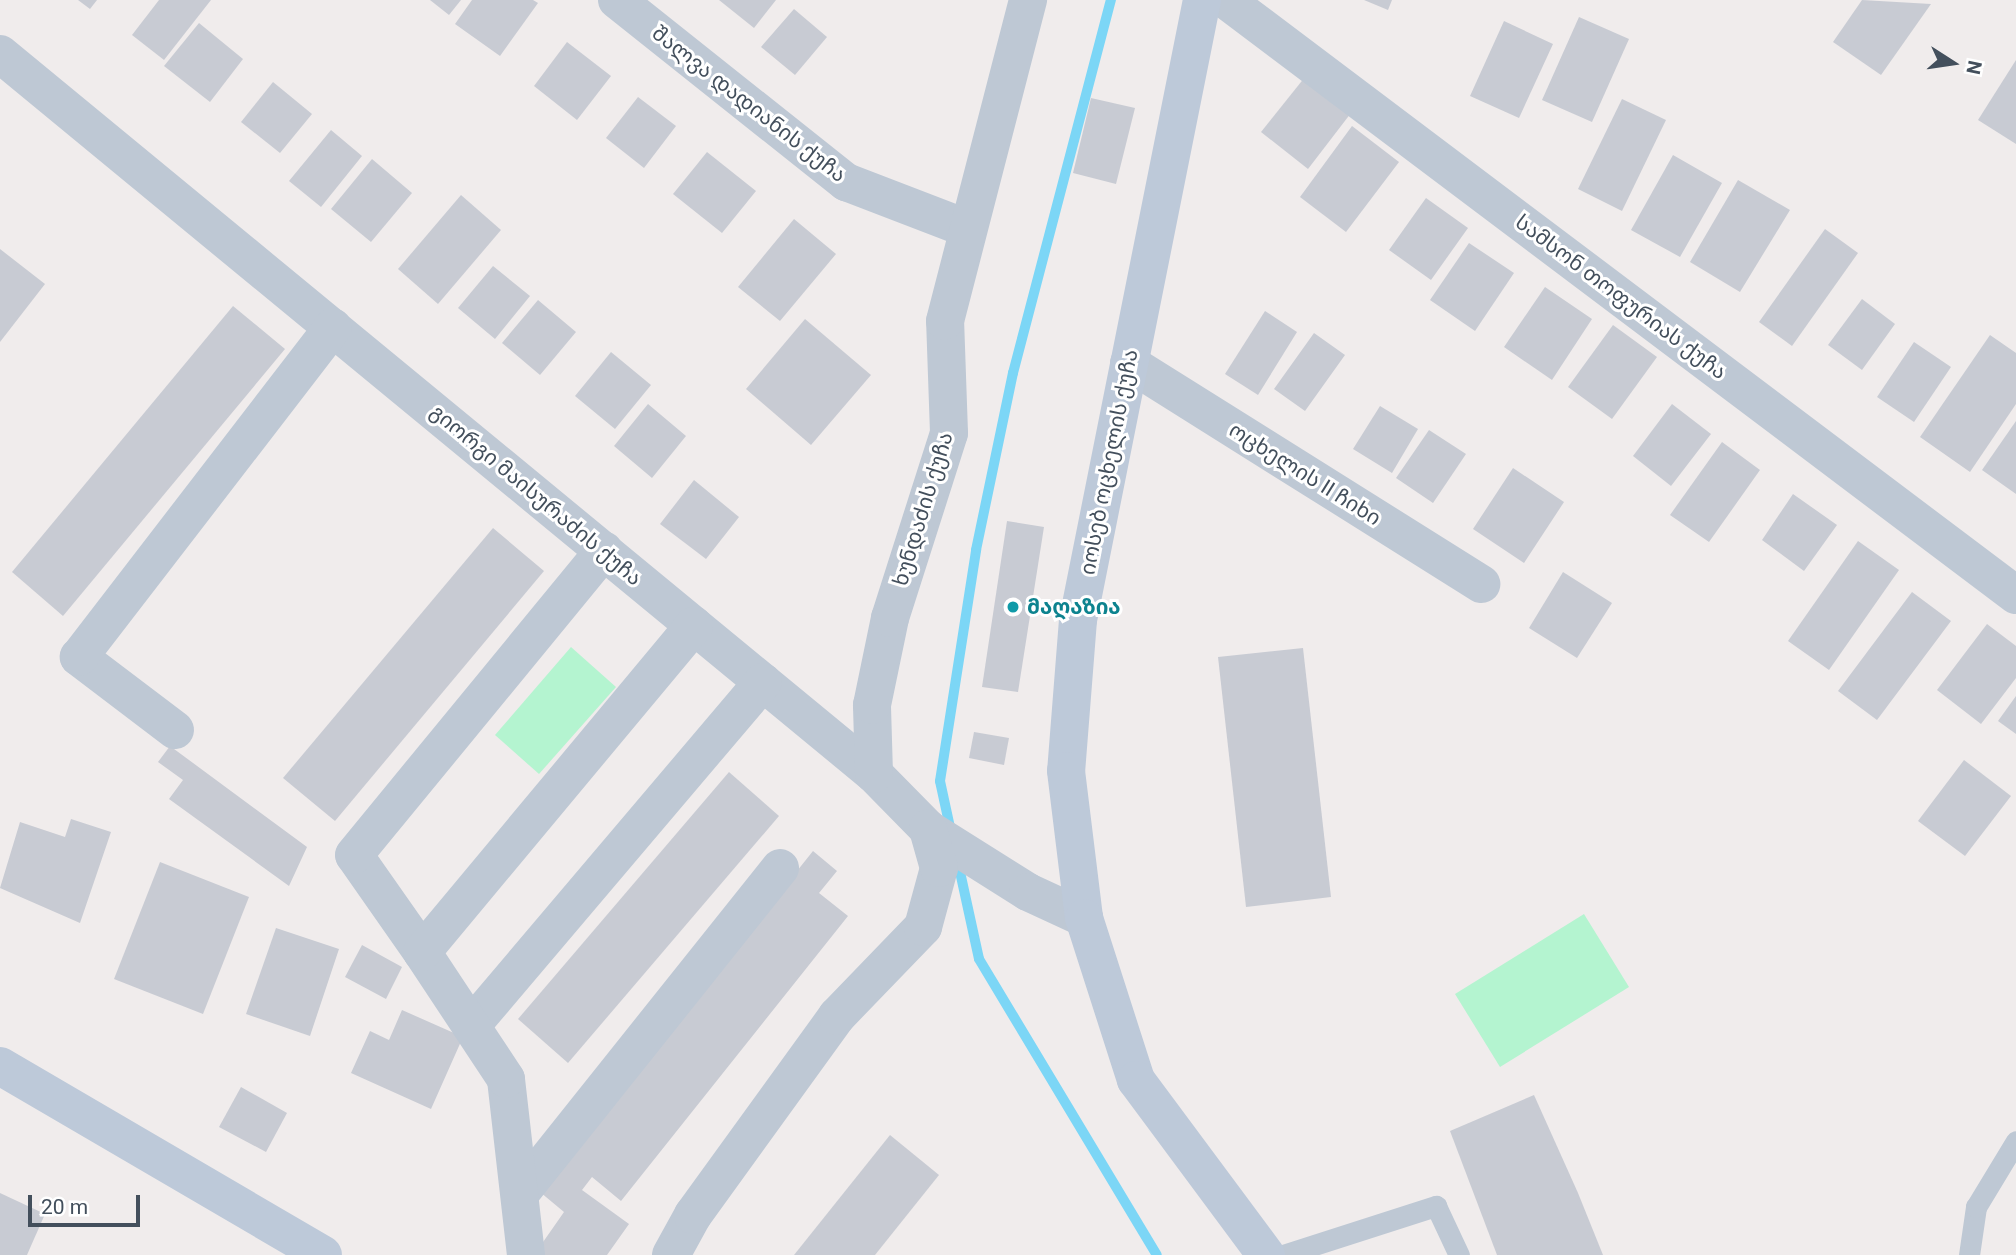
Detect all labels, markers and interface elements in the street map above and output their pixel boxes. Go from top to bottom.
street label: შალვა დადიანის ქუჩა [647,20,851,188]
north arrow [1918,28,1988,98]
text: N [1961,59,1987,76]
street label: სამსონ თოფურიას ქუჩა [1510,209,1732,385]
street label: იოსებ ოცხელის ქუჩა [1075,347,1143,577]
street label: გიორგი მაისურაძის ქუჩა [425,399,647,591]
street label: ოცხელის II ჩიხი [1224,417,1386,531]
street label: ხუნდაძის ქუჩა [888,429,958,589]
place label: მაღაზია [1027,594,1121,620]
marker: მაღაზია [1005,599,1021,615]
scale bar [32,1182,144,1226]
text: 20 m [41,1195,88,1219]

